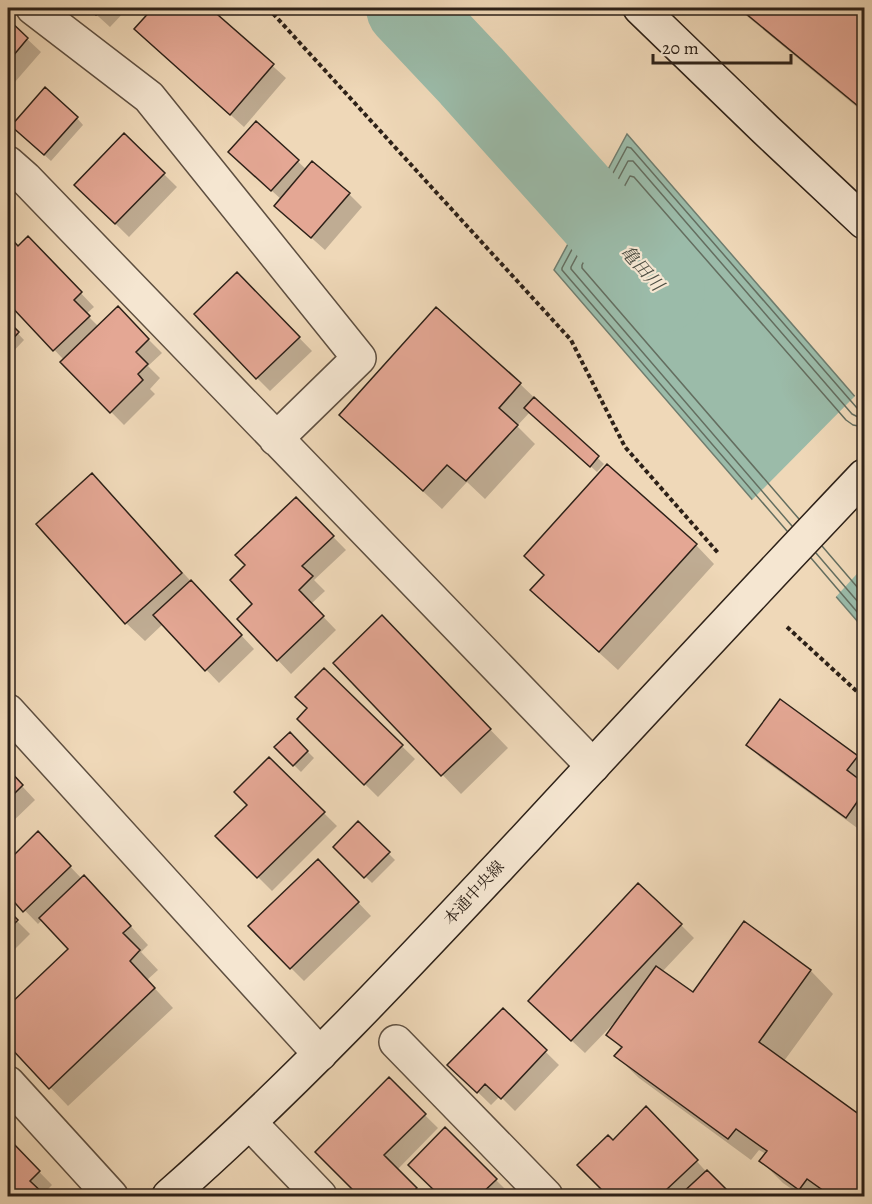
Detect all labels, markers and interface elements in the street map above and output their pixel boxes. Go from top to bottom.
scale bar [653,27,791,65]
text: 20 m [662,36,699,60]
water label: 亀田川 [615,240,670,298]
street label: 本通中央線 [439,856,509,930]

